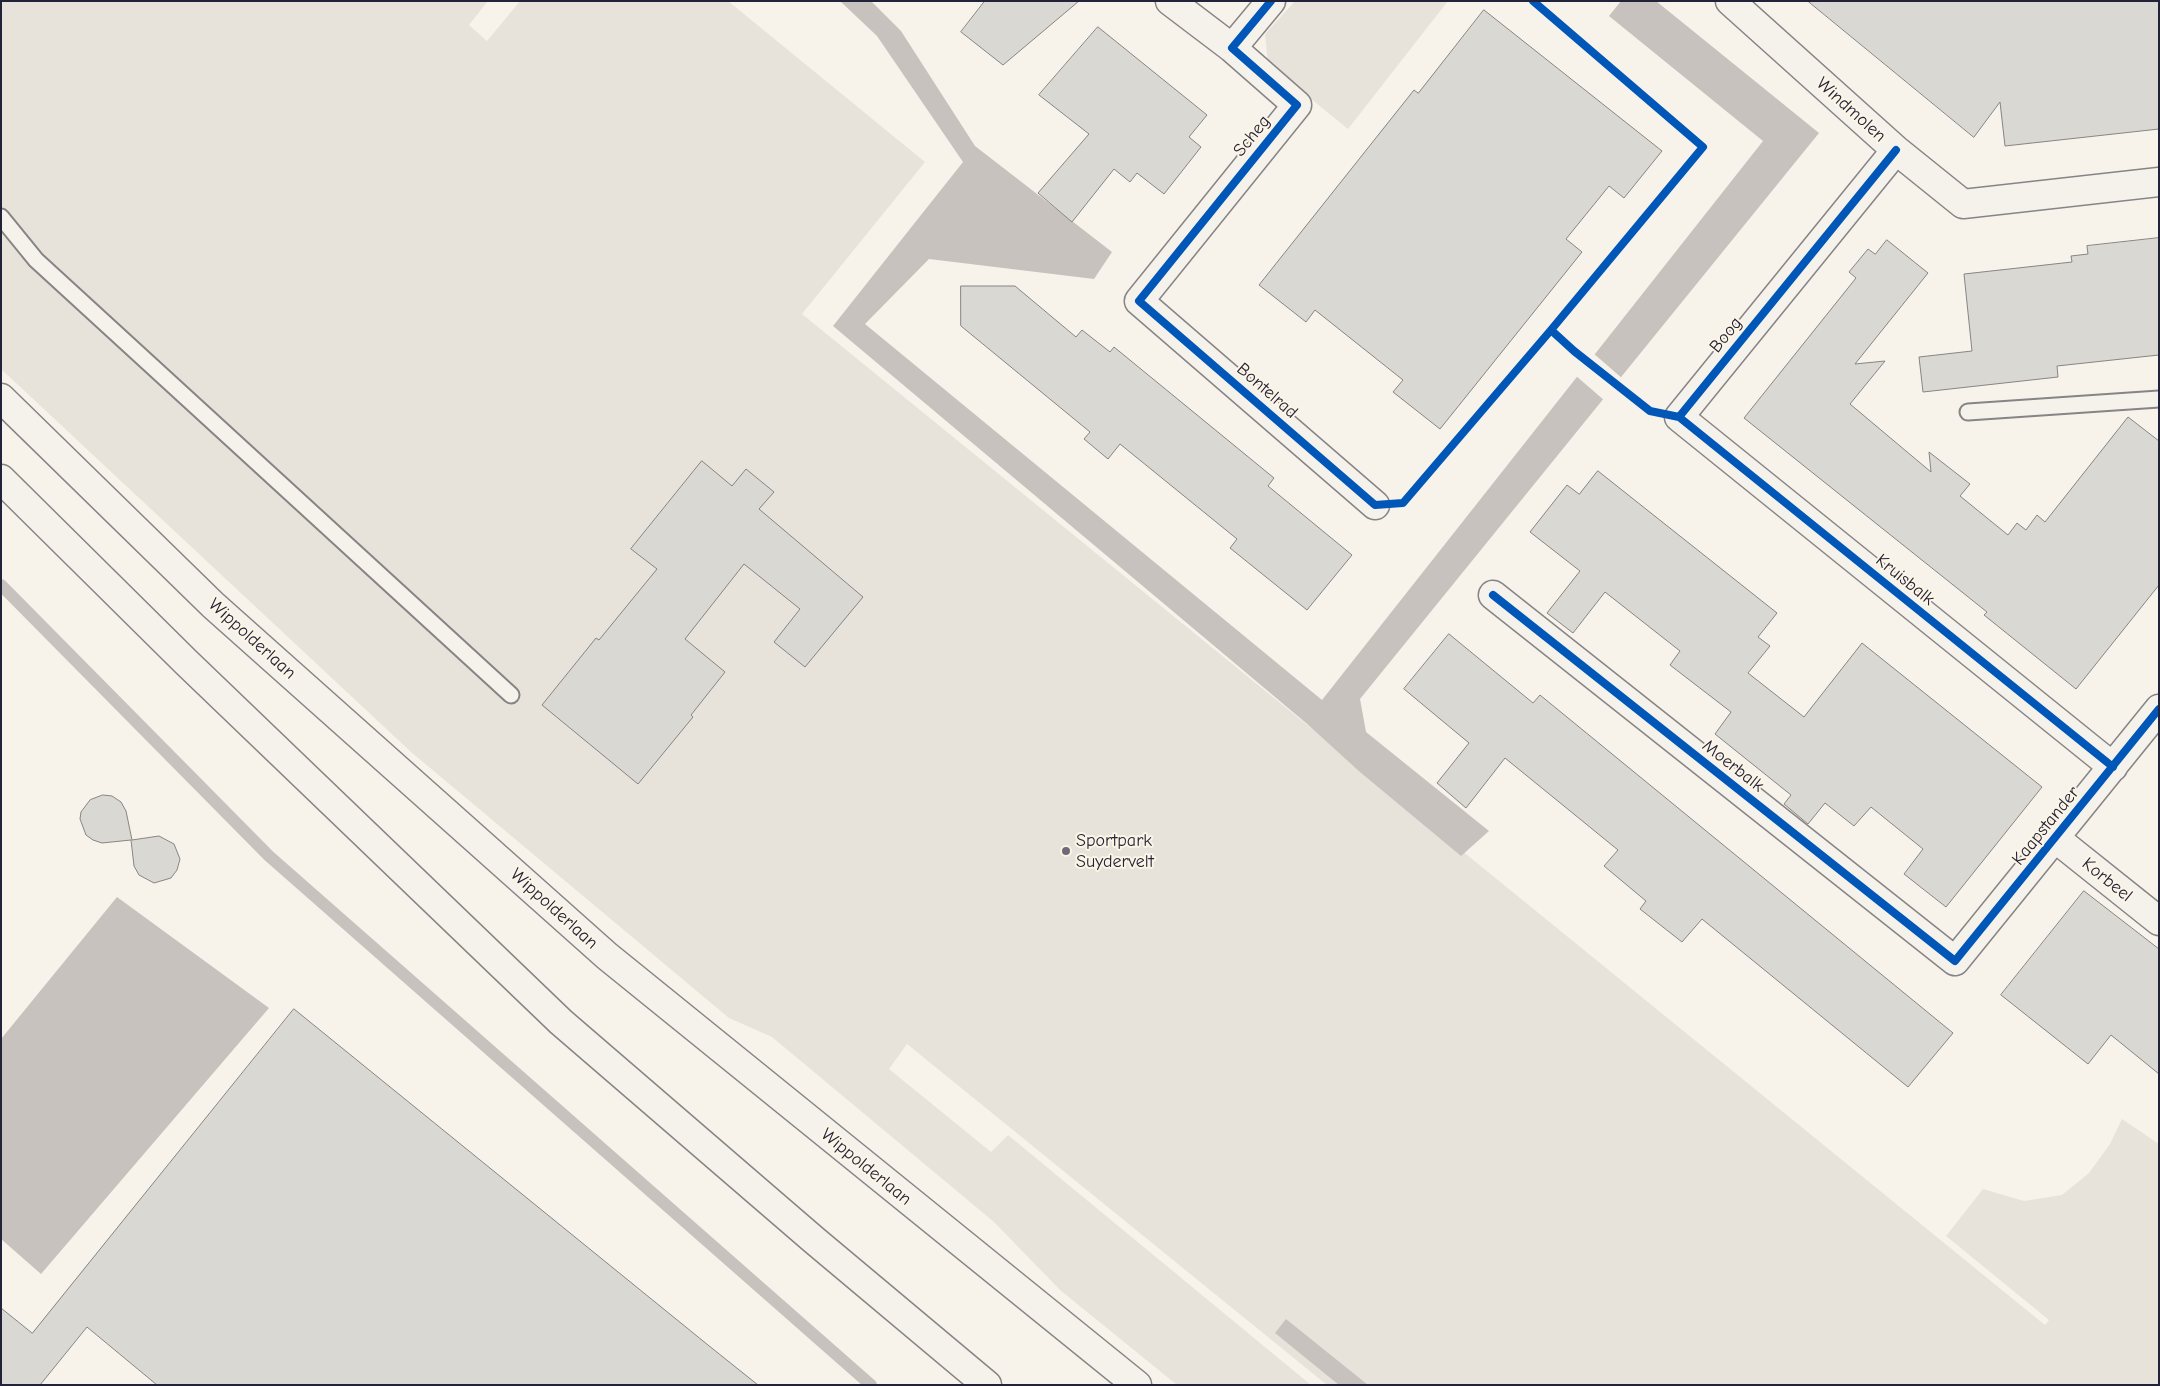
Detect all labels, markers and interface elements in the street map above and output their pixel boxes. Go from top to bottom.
street label: Windmolen [1812,73,1890,147]
street label: Scheg [1229,111,1275,161]
street label: Boog [1705,313,1747,357]
street label: Bontelrad [1232,359,1302,423]
street label: Kruisbalk [1871,550,1939,610]
street label: Wippolderlaan [204,594,300,684]
street label: Moerbalk [1698,735,1768,797]
street label: Kaapstander [2008,782,2084,870]
place label: Sportpark Suydervelt [1076,830,1154,872]
marker: Sportpark Suydervelt [1060,845,1072,857]
street label: Korbeel [2078,853,2136,907]
street label: Wippolderlaan [506,864,602,954]
street label: Wippolderlaan [816,1124,916,1210]

